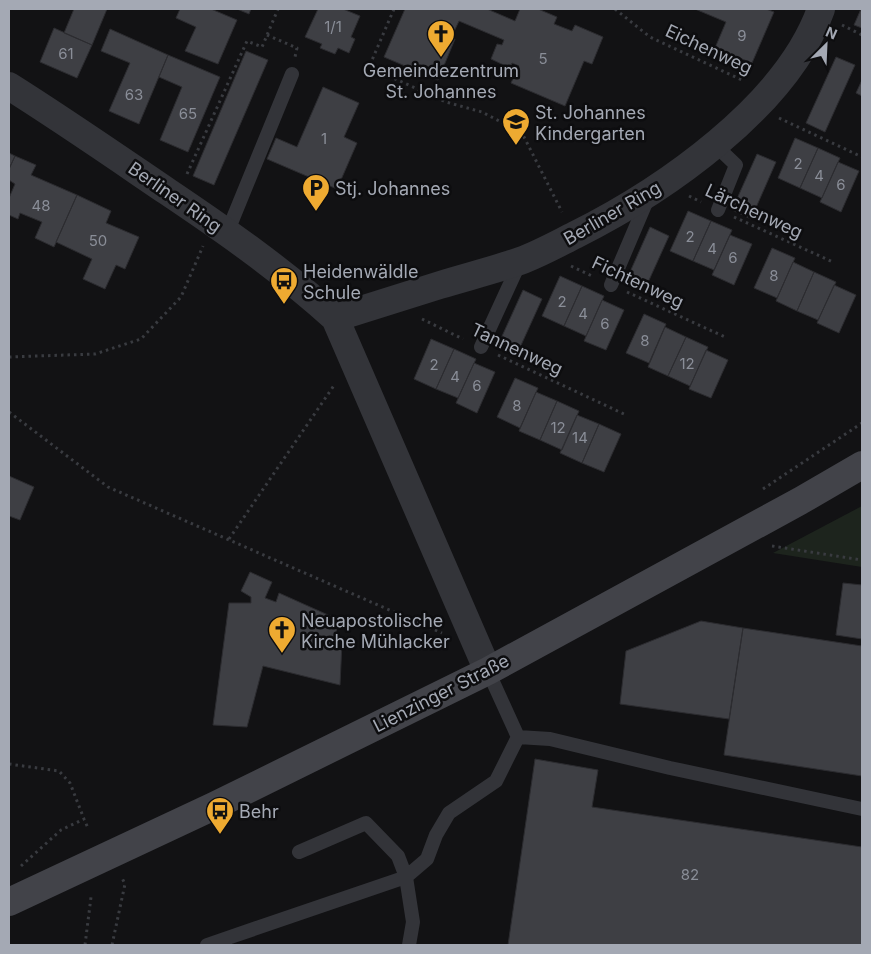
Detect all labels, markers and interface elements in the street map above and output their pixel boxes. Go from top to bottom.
house number: 1/1 [324,17,342,36]
church icon: Gemeindezentrum St. Johannes [426,19,456,58]
street label: Eichenweg [662,20,756,78]
north arrow [801,20,851,70]
text: N [823,23,840,43]
house number: 9 [737,26,747,45]
house number: 61 [58,44,74,63]
house number: 5 [538,49,548,68]
place label: Gemeindezentrum St. Johannes [363,60,519,102]
house number: 63 [125,85,143,104]
place label: St. Johannes Kindergarten [535,102,646,144]
house number: 65 [179,104,197,123]
school or university icon: St. Johannes Kindergarten [501,107,531,146]
house number: 1 [321,129,327,148]
house number: 2 [793,154,803,173]
street label: Berliner Ring [124,157,226,237]
house number: 4 [814,166,824,185]
parking icon: Stj. Johannes [301,173,331,212]
house number: 6 [836,175,846,194]
street label: Berliner Ring [560,177,664,249]
place label: Stj. Johannes [335,178,450,199]
street label: Lärchenweg [702,179,806,243]
house number: 48 [32,196,50,215]
house number: 2 [685,227,695,246]
house number: 50 [89,231,107,250]
house number: 4 [707,239,717,258]
house number: 6 [728,248,738,267]
street label: Fichtenweg [589,252,687,312]
place label: Heidenwäldle Schule [303,261,418,303]
bus stop icon: Heidenwäldle Schule [269,266,299,305]
house number: 8 [769,266,779,285]
house number: 2 [557,292,567,311]
house number: 4 [578,304,588,323]
house number: 6 [600,314,610,333]
street label: Tannenweg [468,319,566,379]
house number: 8 [640,331,650,350]
house number: 12 [679,354,695,373]
house number: 2 [429,355,439,374]
house number: 4 [450,367,460,386]
house number: 6 [472,376,482,395]
house number: 8 [512,396,522,415]
house number: 12 [550,418,566,437]
house number: 14 [572,428,588,447]
place label: Neuapostolische Kirche Mühlacker [301,610,450,652]
church icon: Neuapostolische Kirche Mühlacker [267,615,297,654]
street label: Lienzinger Straße [369,650,513,736]
bus stop icon: Behr [205,796,235,835]
place label: Behr [239,801,279,822]
house number: 82 [681,865,699,884]

